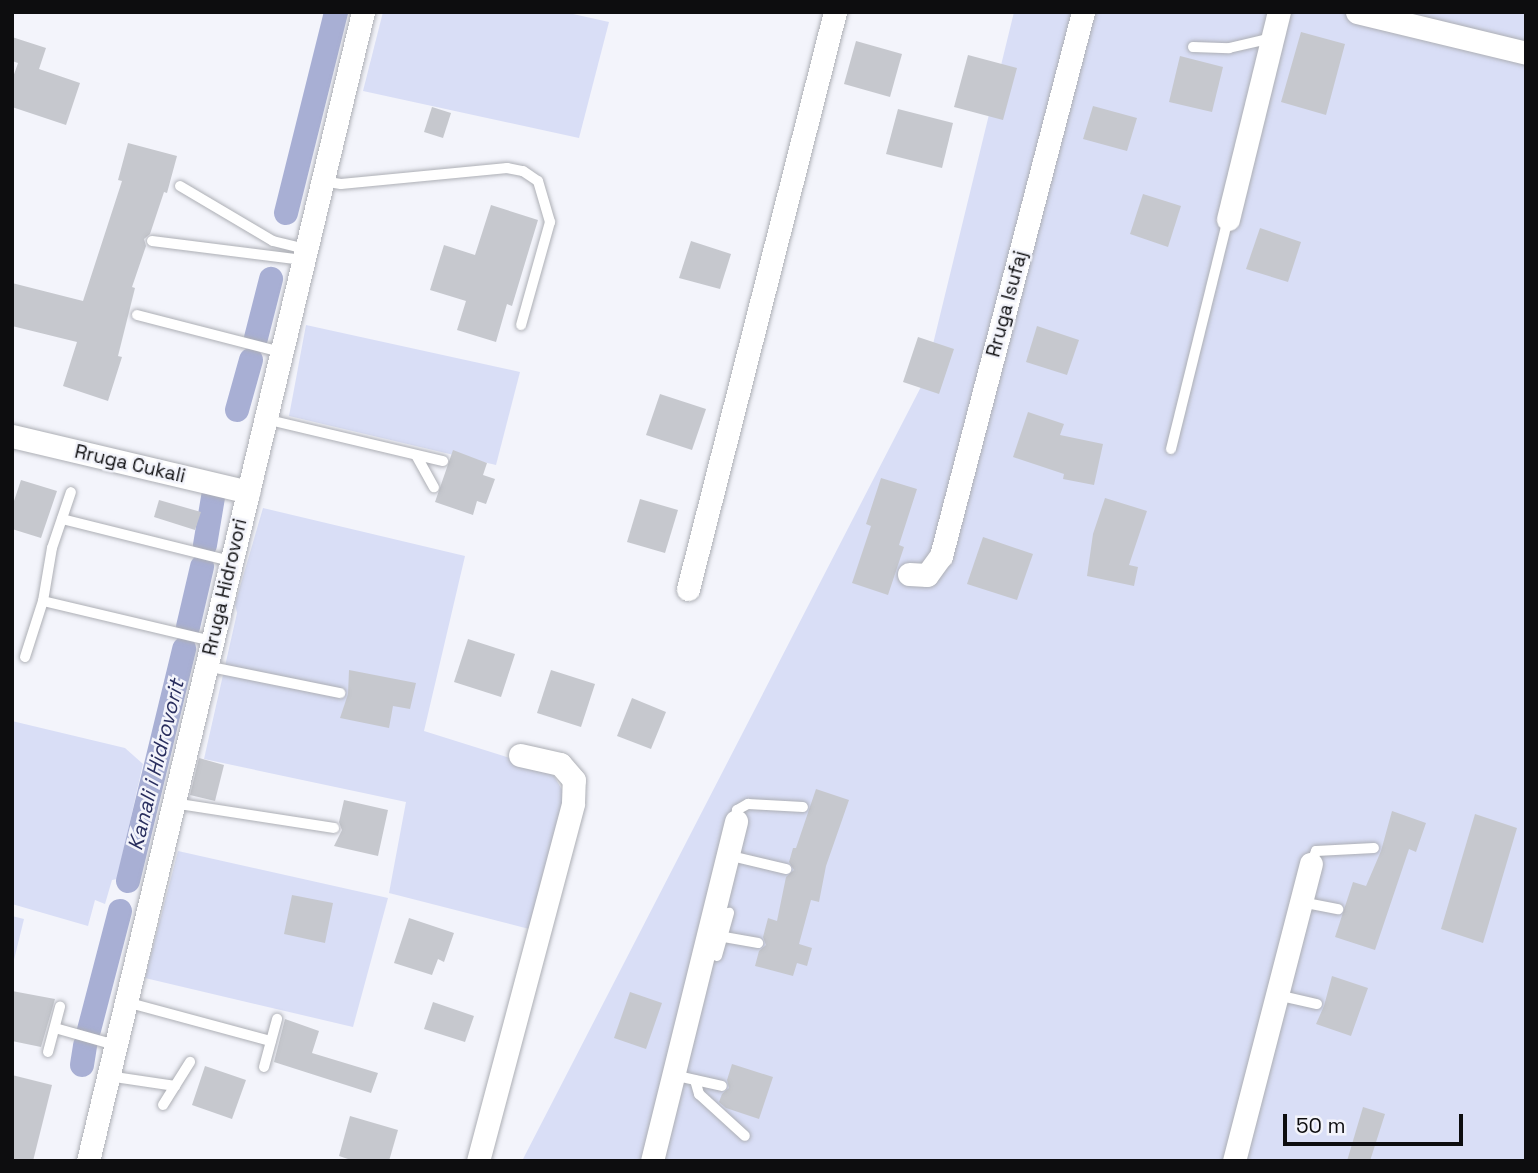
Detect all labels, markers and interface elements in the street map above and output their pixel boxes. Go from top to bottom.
street label: Rruga Isufaj [982,248,1032,360]
street label: Rruga Cukali [72,440,188,488]
street label: Rruga Hidrovori [198,516,252,658]
water label: Kanali i Hidrovorit [123,677,189,853]
scale bar [1286,1100,1466,1144]
text: 50 m [1296,1112,1346,1139]

